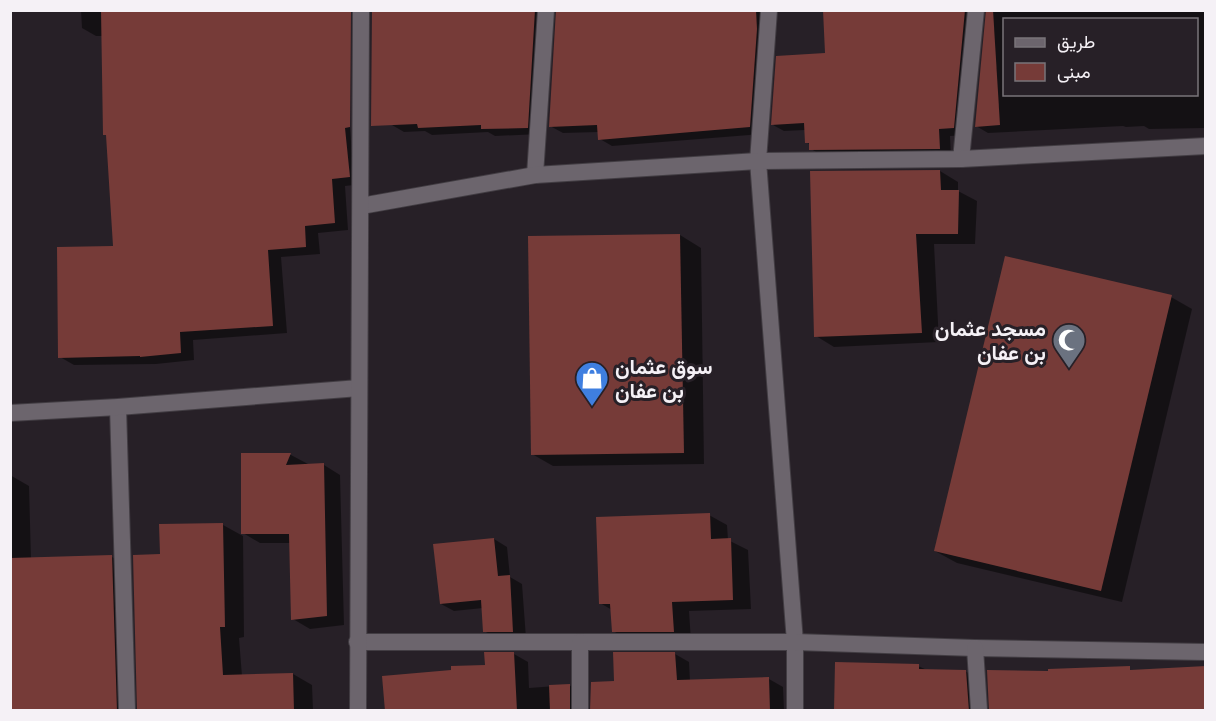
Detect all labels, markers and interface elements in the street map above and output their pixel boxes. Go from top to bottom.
legend [1003,18,1198,96]
text: طريق [1057,30,1095,53]
text: مبنى [1057,60,1091,83]
place label: مسجد عثمان بن عفان [935,315,1046,365]
mosque icon: مسجد عثمان بن عفان [1051,322,1087,369]
place label: سوق عثمان بن عفان [615,353,713,403]
shop icon: سوق عثمان بن عفان [574,360,610,407]

